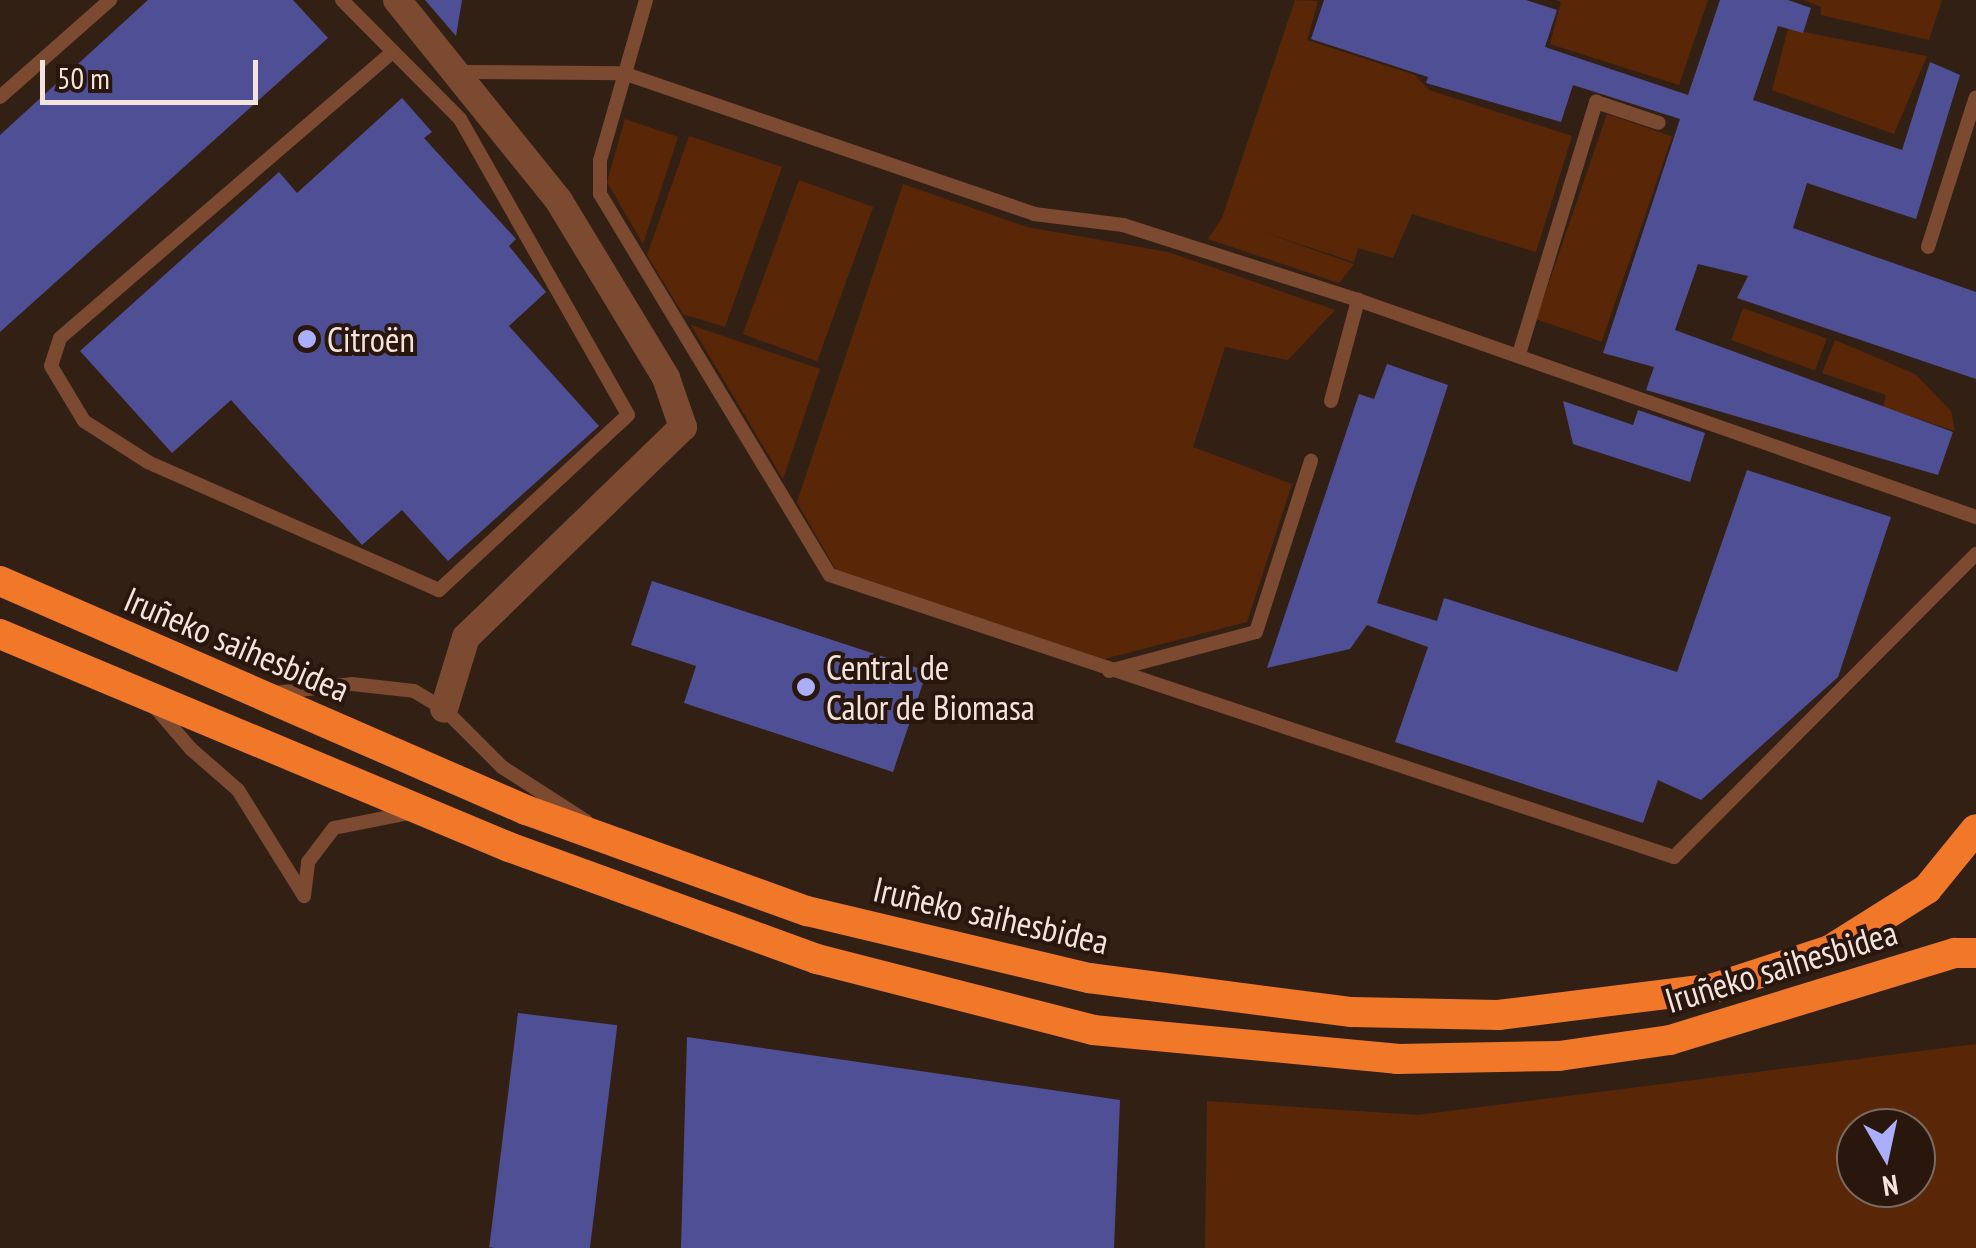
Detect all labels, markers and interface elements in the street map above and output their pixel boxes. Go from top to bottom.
scale bar [45,40,262,102]
text: 50 m [57,58,110,97]
place label: Citroën [327,318,415,360]
marker: Citroën [296,328,318,350]
street label: Iruñeko saihesbidea [118,578,356,710]
place label: Central de Calor de Biomasa [826,646,1035,728]
marker: Central de Calor de Biomasa [795,676,817,698]
street label: Iruñeko saihesbidea [869,868,1113,962]
street label: Iruñeko saihesbidea [1660,911,1902,1021]
north arrow [1836,1108,1936,1208]
text: N [1880,1167,1901,1206]

